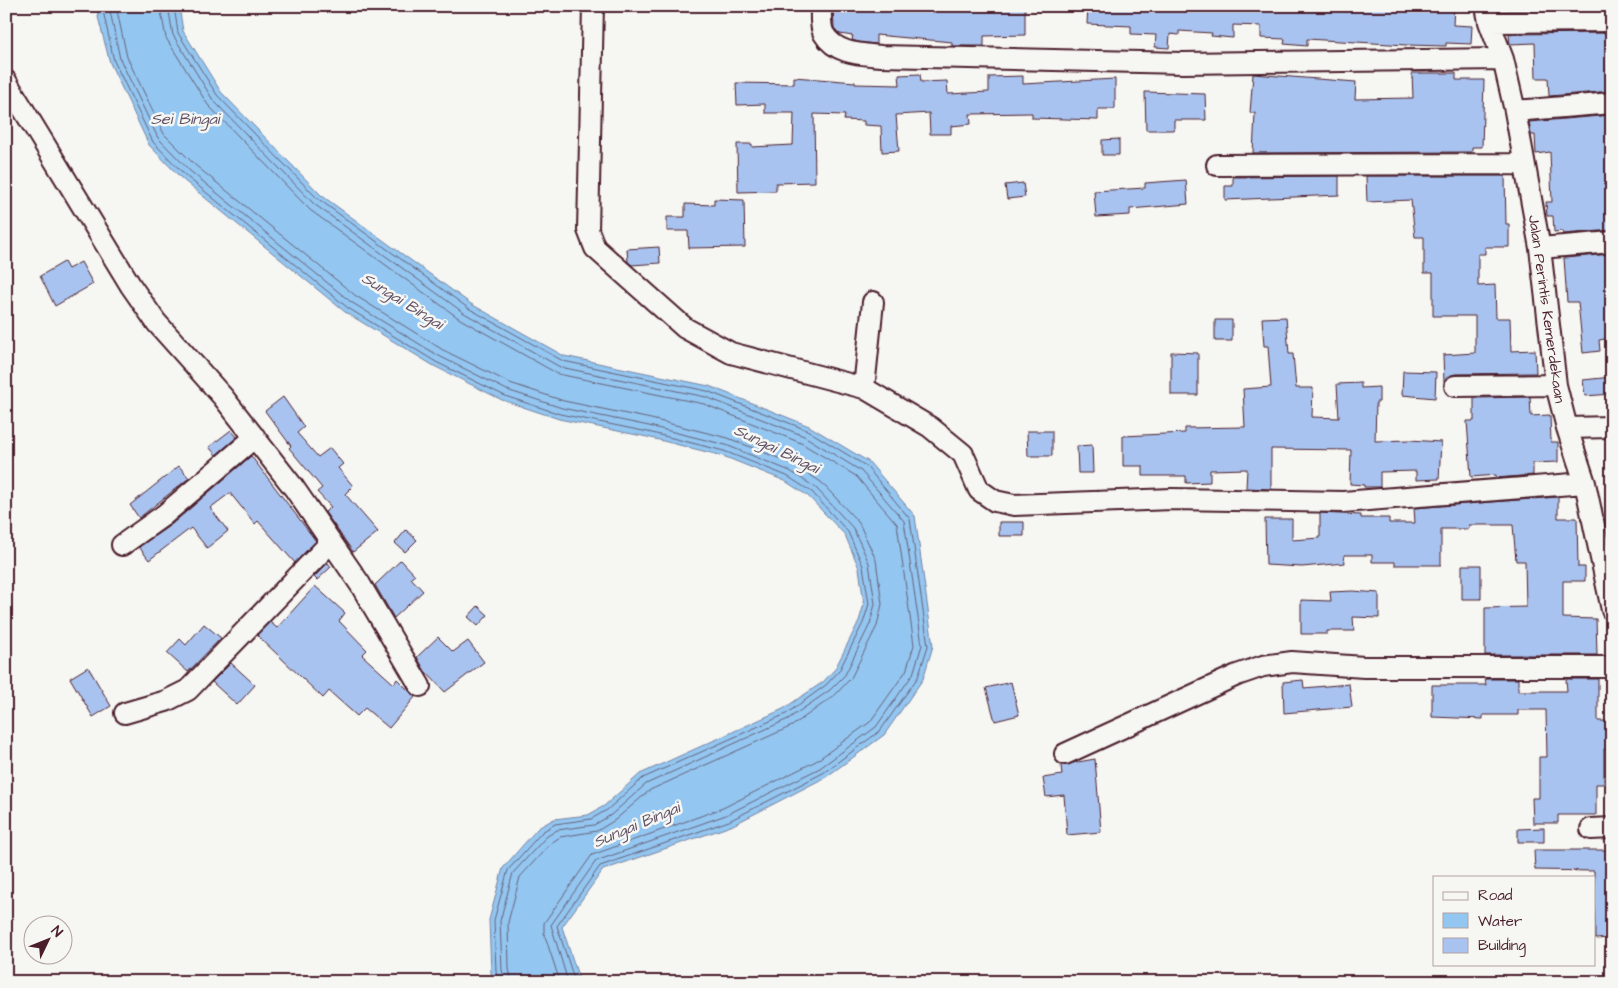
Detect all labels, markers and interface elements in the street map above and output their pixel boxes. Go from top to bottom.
water label: Sei Bingai [151,108,222,131]
street label: Jalan Perintis Kemerdekaan [1523,214,1570,405]
water label: Sungai Bingai [357,267,450,337]
water label: Sungai Bingai [730,419,825,481]
water label: Sungai Bingai [590,796,686,854]
legend [1433,876,1596,966]
text: Road [1478,885,1513,906]
text: Water [1478,911,1522,932]
north arrow [22,916,72,966]
text: N [46,922,67,942]
text: Building [1478,935,1526,957]

